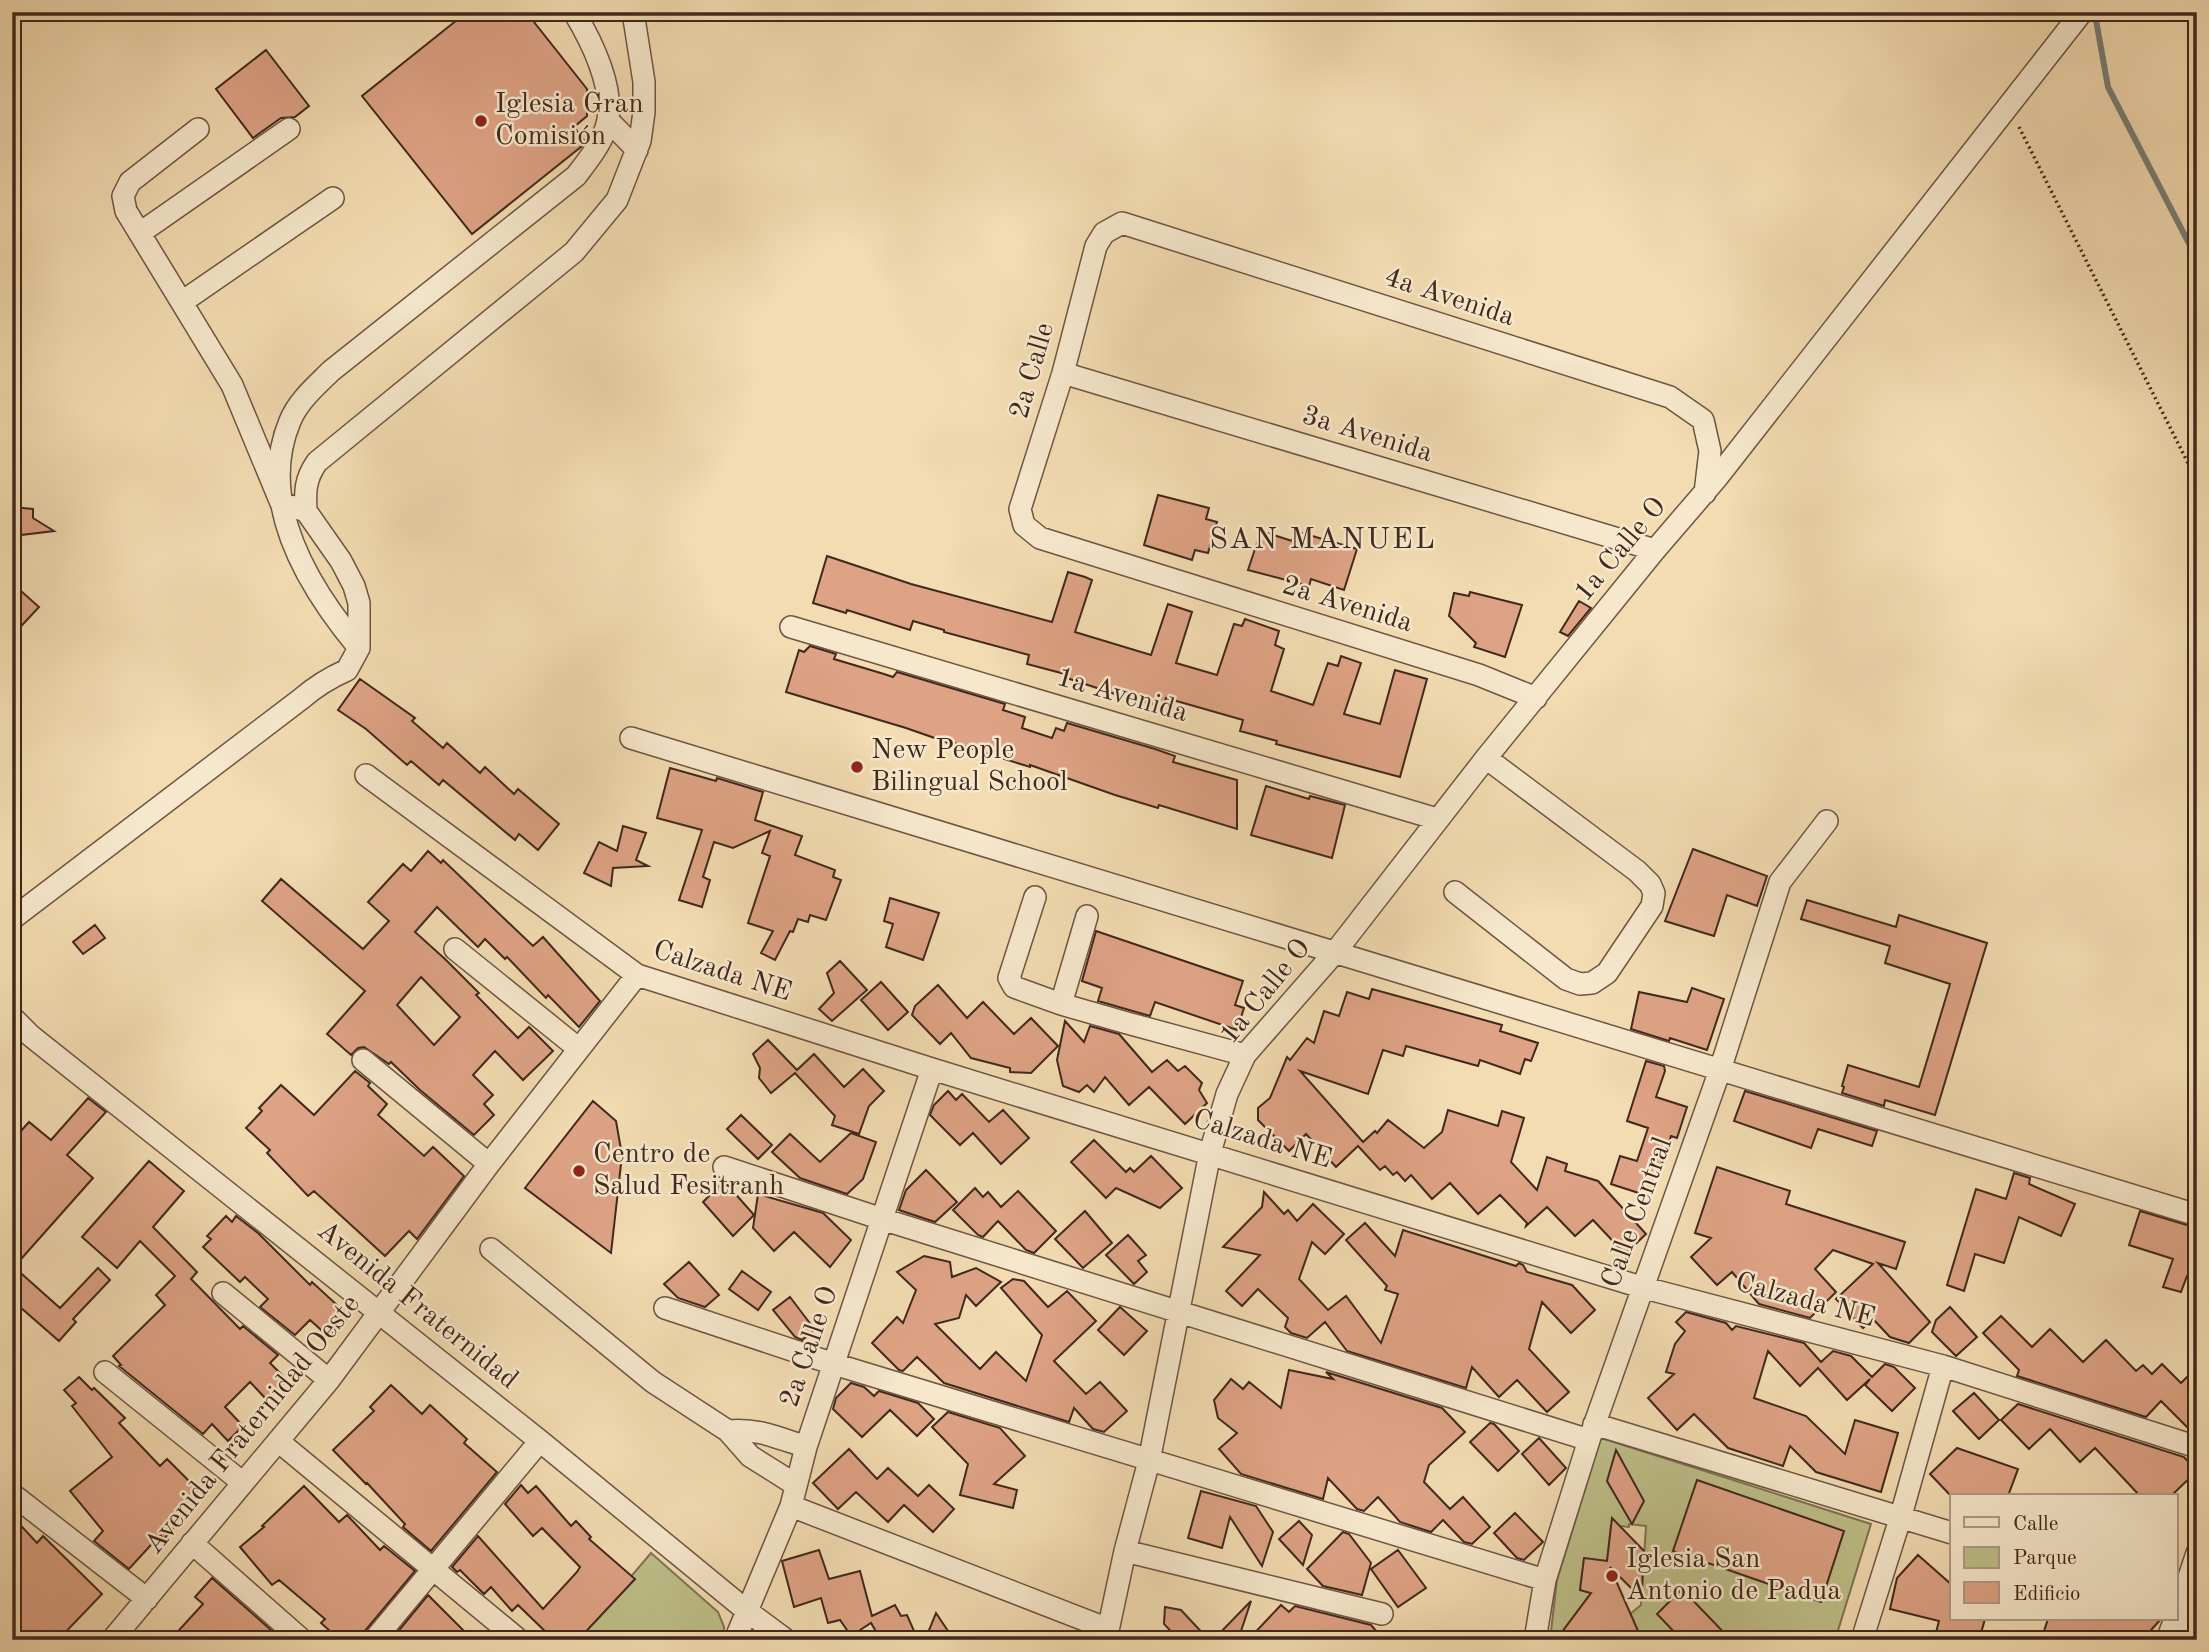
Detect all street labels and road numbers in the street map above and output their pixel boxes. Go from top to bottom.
street label: 4a Avenida [1380,264,1518,332]
street label: 2a Calle [1006,320,1060,422]
street label: 3a Avenida [1298,402,1436,468]
street label: 1a Calle O [1570,493,1672,607]
street label: 2a Avenida [1278,572,1416,638]
street label: 1a Avenida [1053,664,1191,728]
street label: 1a Calle O [1215,934,1317,1050]
street label: Calzada NE [649,937,795,1007]
street label: Calzada NE [1189,1106,1335,1174]
street label: Calle Central [1598,1134,1678,1292]
street label: Avenida Fraternidad [311,1217,523,1395]
street label: Calzada NE [1732,1269,1878,1333]
street label: 2a Calle O [776,1283,844,1411]
street label: Avenida Fraternidad Oeste [140,1290,366,1560]

